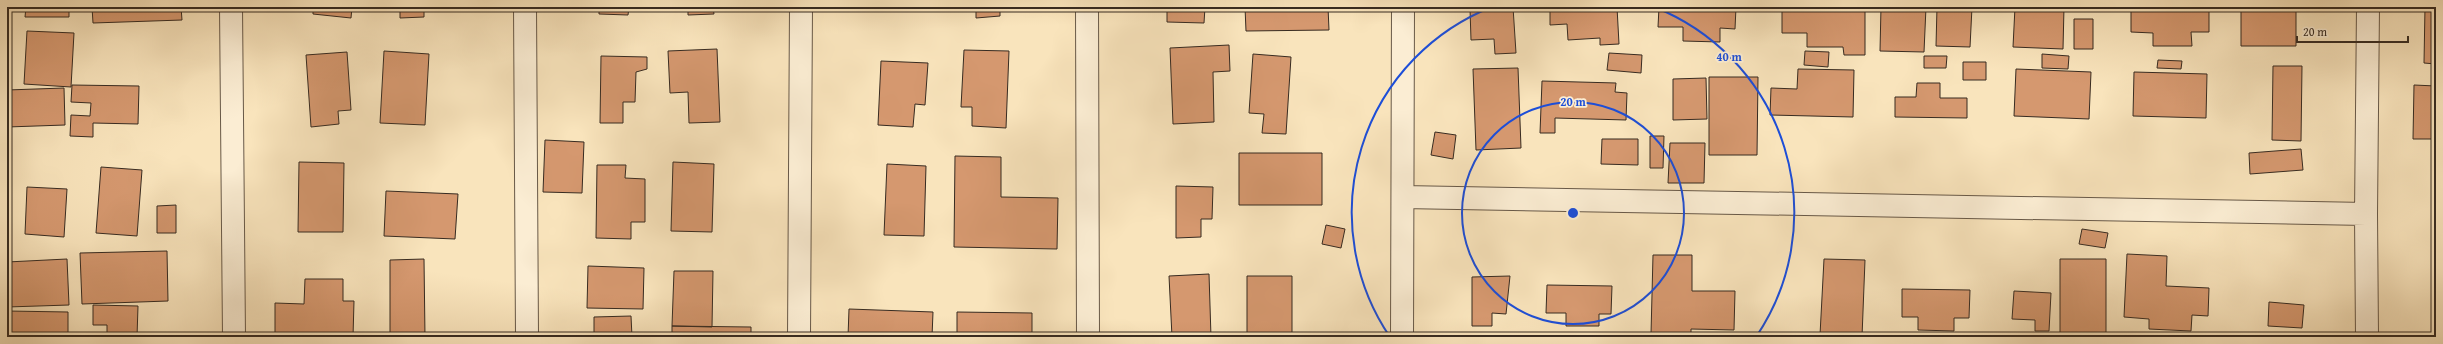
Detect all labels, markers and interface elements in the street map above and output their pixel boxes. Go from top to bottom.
scale bar [2297,18,2408,44]
text: 20 m [2303,23,2327,40]
text: 40 m [1716,48,1742,65]
text: 20 m [1560,93,1586,110]
centre of rings [1566,206,1580,220]

